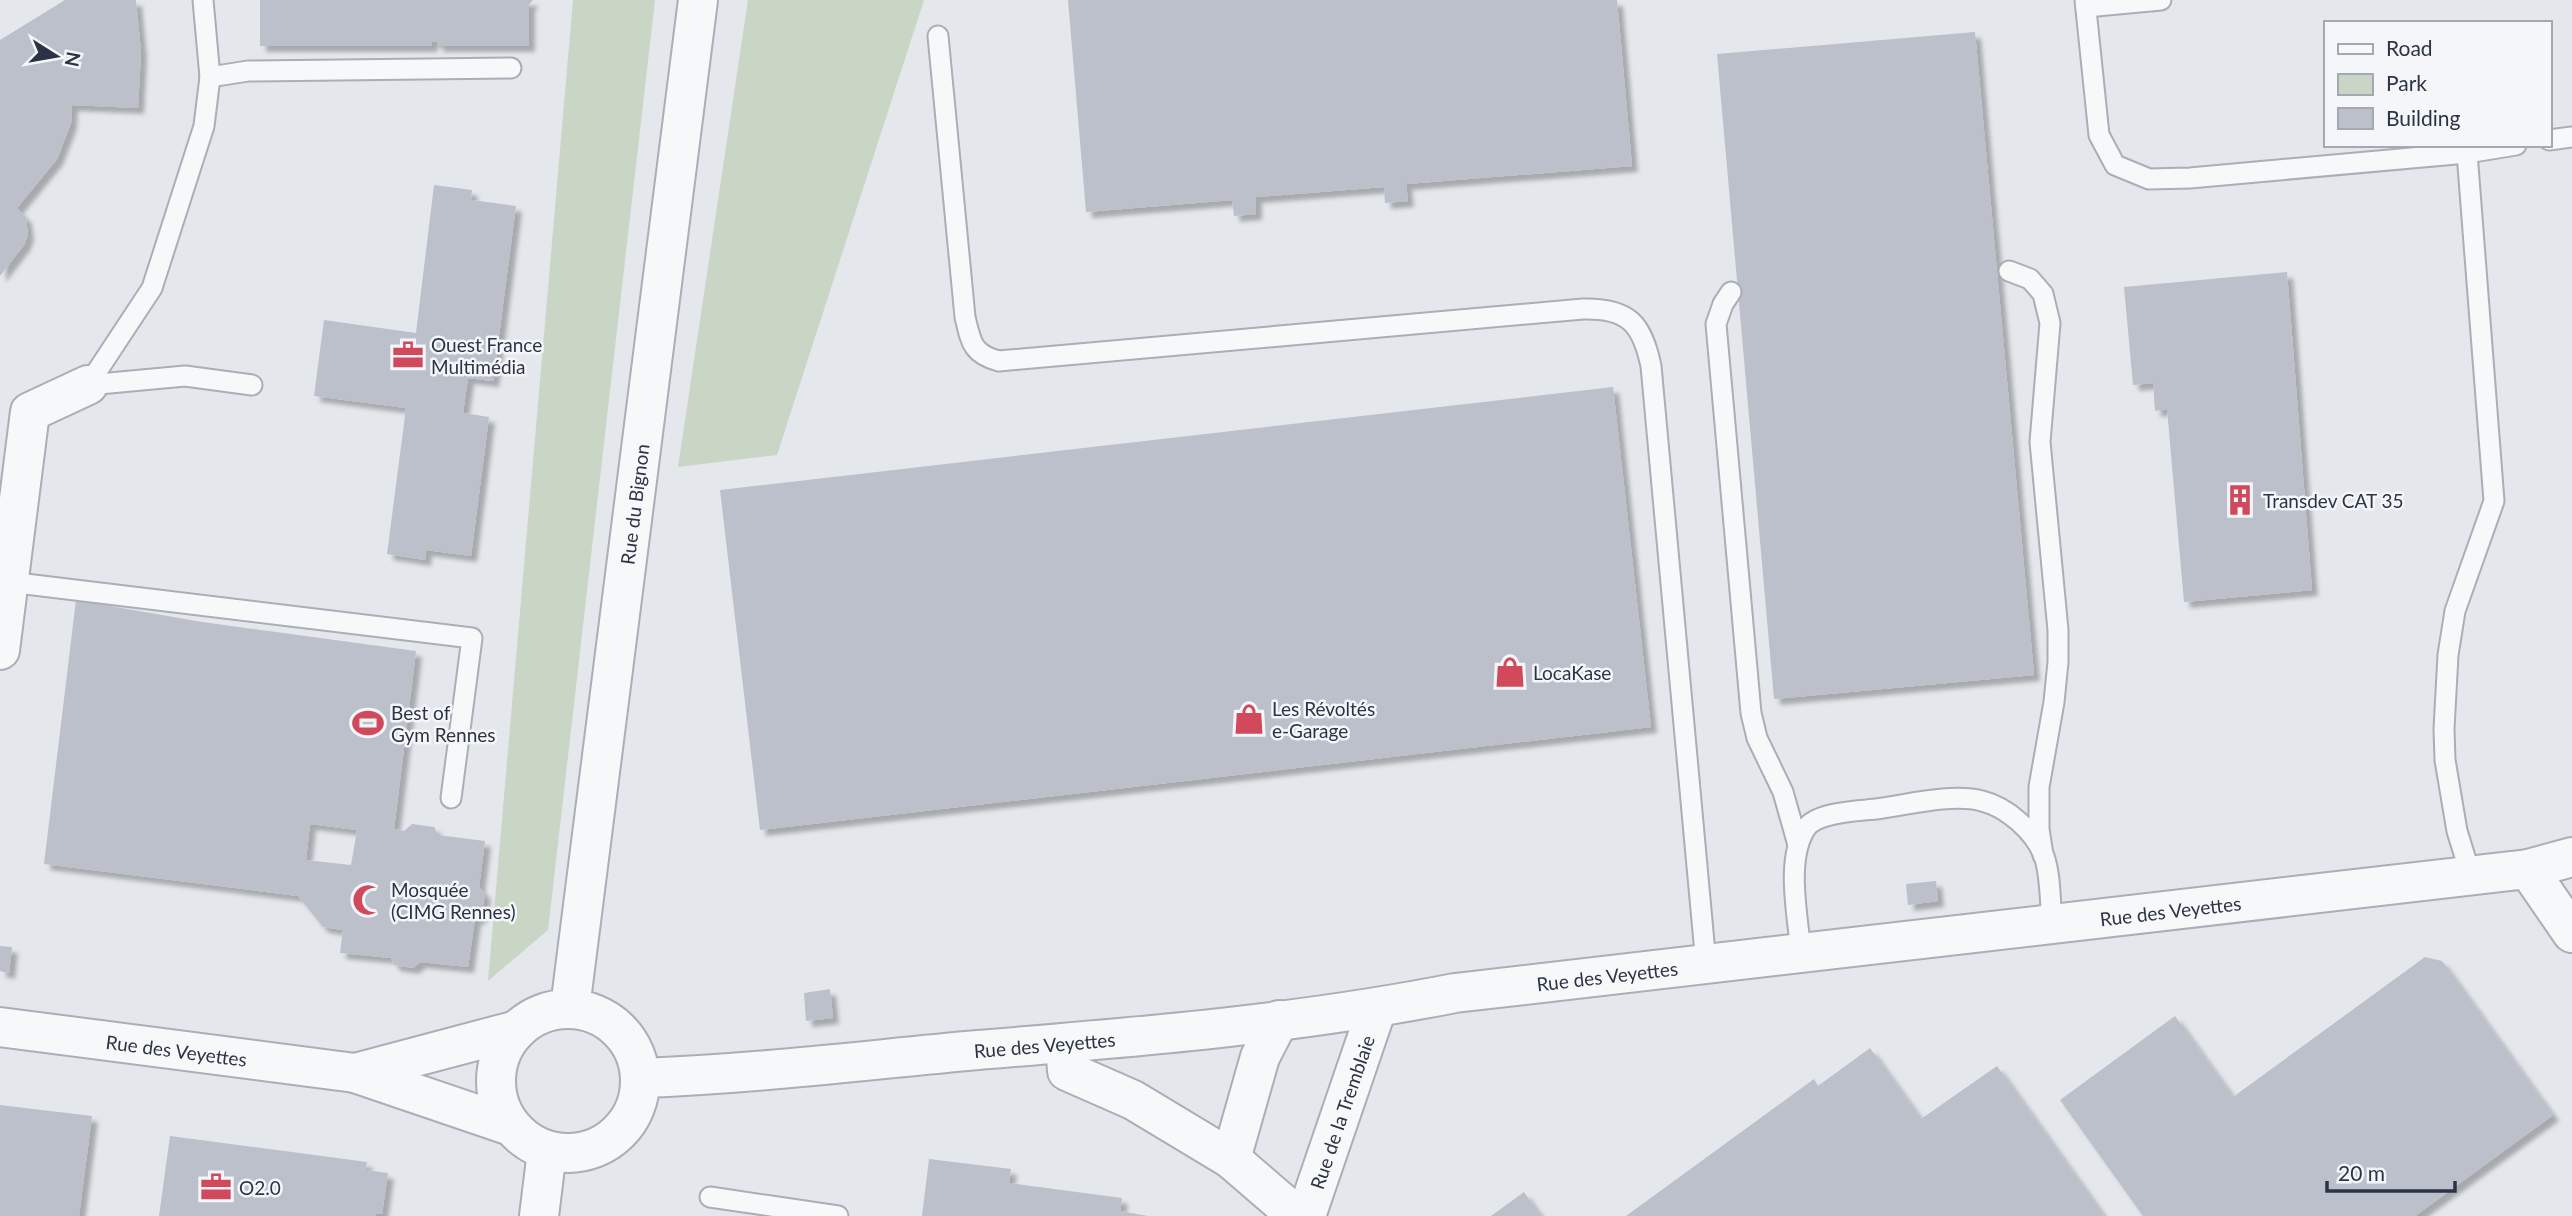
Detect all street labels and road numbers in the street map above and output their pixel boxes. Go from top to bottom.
street label: Rue du Bignon [615,442,653,566]
street label: Rue des Veyettes [2098,891,2242,930]
street label: Rue des Veyettes [1535,956,1679,995]
street label: Rue des Veyettes [973,1027,1116,1062]
street label: Rue des Veyettes [105,1029,248,1070]
street label: Rue de la Tremblaie [1305,1032,1378,1192]

